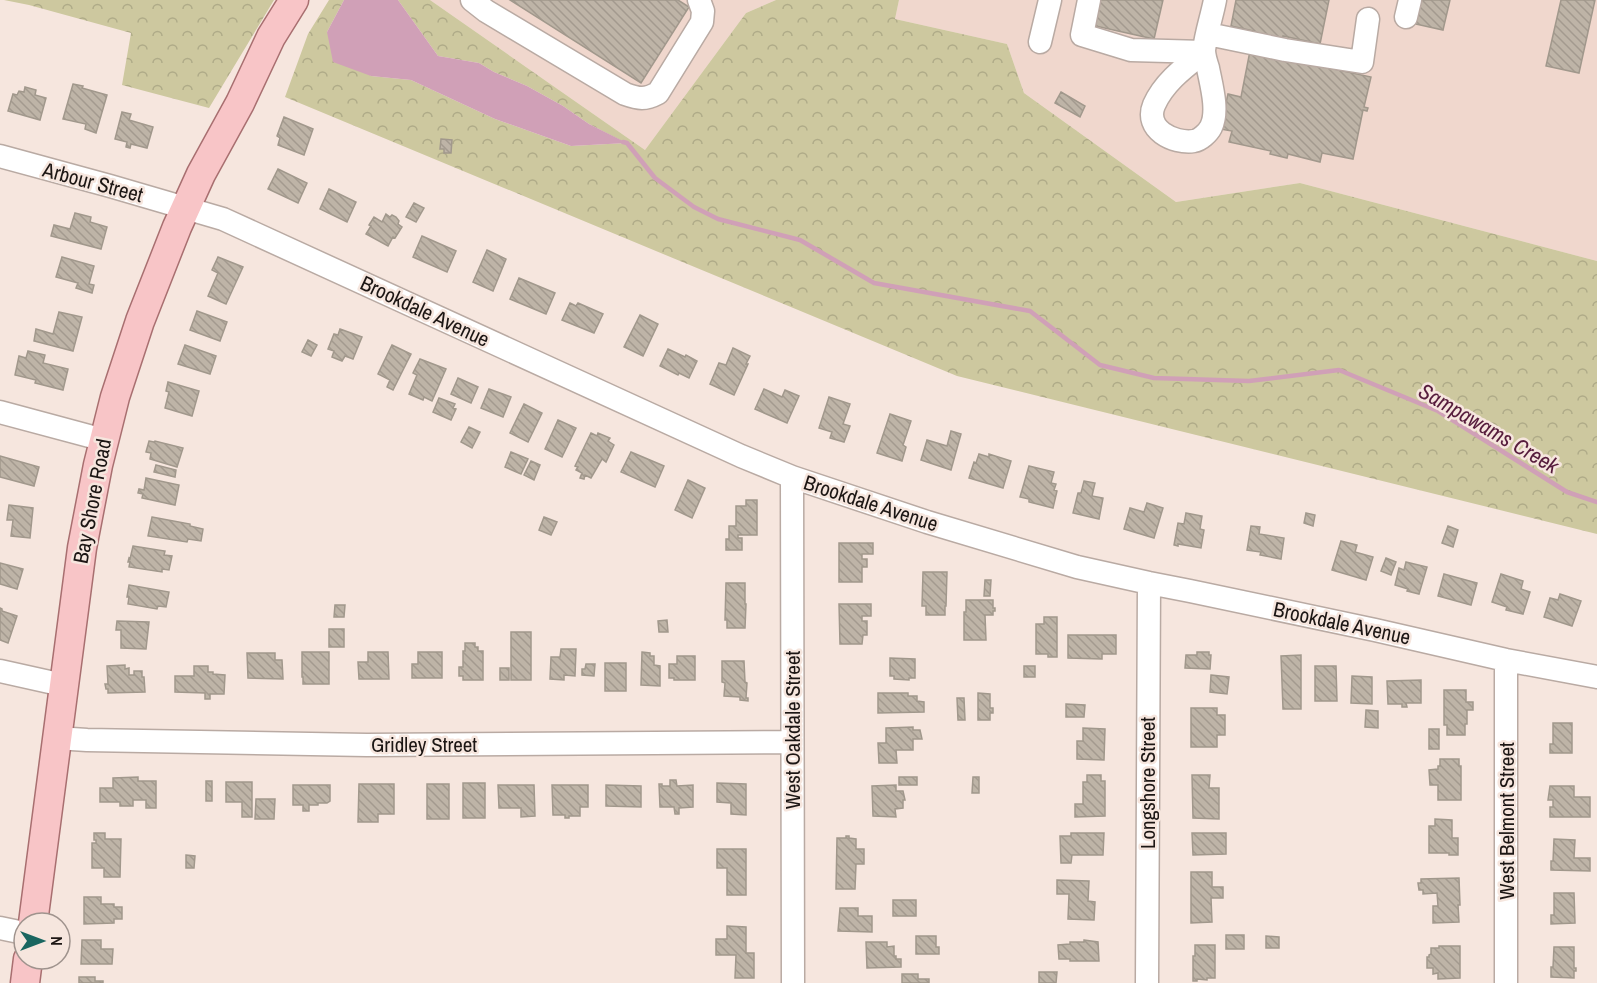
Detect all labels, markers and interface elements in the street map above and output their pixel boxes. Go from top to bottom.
street label: Arbour Street [39,154,146,209]
street label: Brookdale Avenue [356,268,494,354]
water label: Sampawams Creek [1413,376,1565,481]
street label: Bay Shore Road [66,436,118,566]
street label: Brookdale Avenue [800,468,942,538]
street label: Brookdale Avenue [1271,594,1413,652]
street label: West Oakdale Street [778,650,807,809]
street label: Longshore Street [1133,717,1162,849]
street label: Gridley Street [371,730,477,759]
street label: West Belmont Street [1492,742,1521,900]
north arrow [12,911,72,971]
text: N [46,936,68,946]

